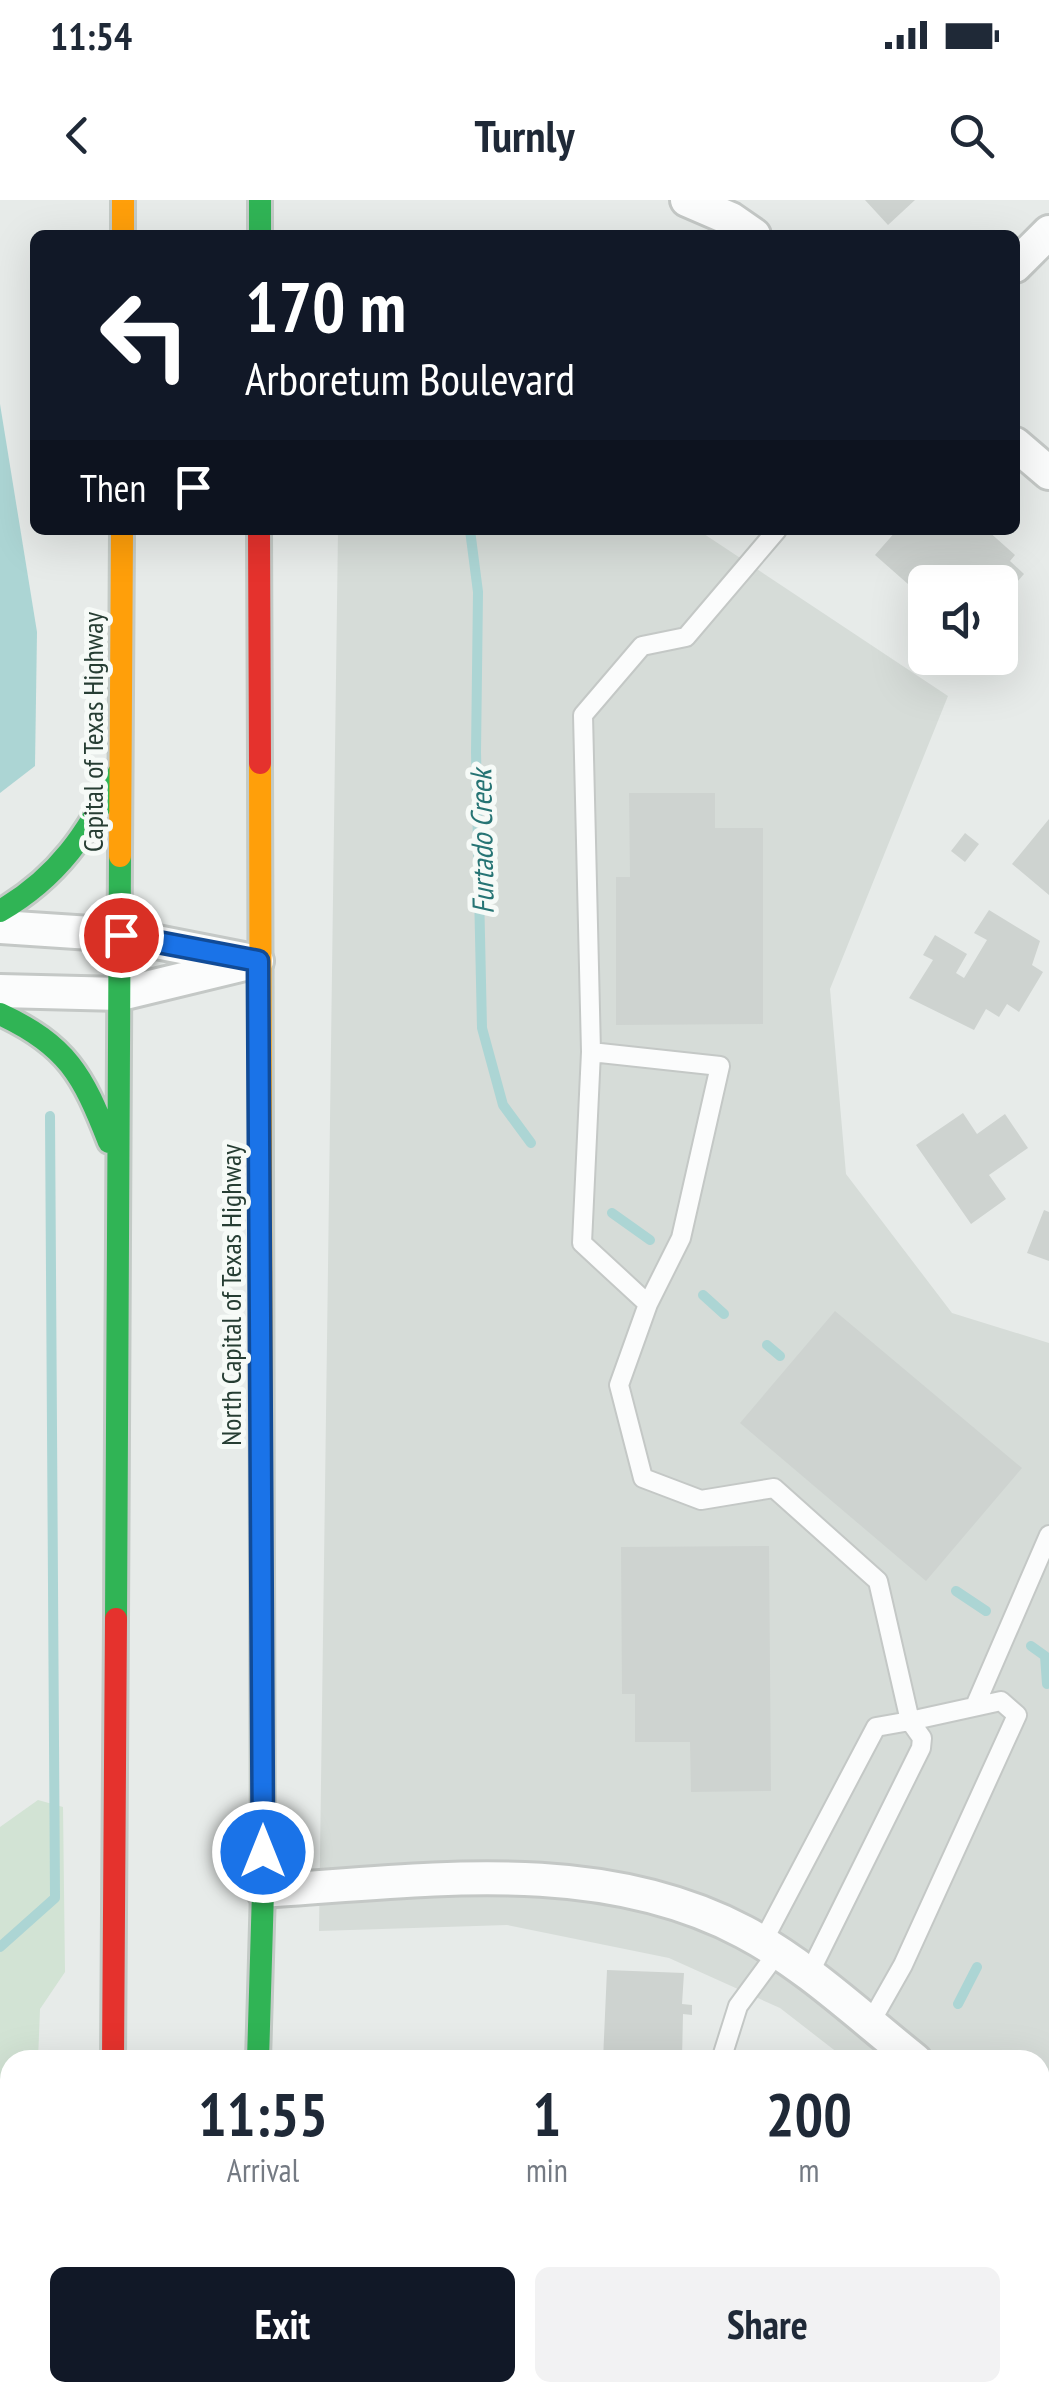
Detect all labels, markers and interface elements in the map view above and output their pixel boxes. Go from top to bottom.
text: 11:54 [50,11,132,60]
text: Turnly [475,106,574,164]
icon: back [50,108,105,163]
icon: search [944,108,999,163]
text: 170 m [245,261,406,351]
icon: left [80,270,210,400]
text: Arboretum Boulevard [245,349,575,407]
icon: arrive [166,460,221,515]
text: Then [80,463,146,512]
map controls [908,565,1018,675]
button: sound [908,565,1018,675]
street label: Capital of Texas Highway [74,611,111,852]
water label: Furtado Creek [460,766,502,915]
pin [79,893,164,978]
icon: arrive [94,908,149,963]
street label: North Capital of Texas Highway [212,1144,249,1446]
position arrow [211,1800,315,1904]
text: 11:55 [198,2075,328,2153]
text: 1 [533,2075,561,2153]
text: 200 [766,2075,852,2153]
text: Arrival [227,2149,299,2191]
text: min [526,2149,568,2191]
text: m [798,2149,819,2191]
button: Exit [50,2267,515,2382]
button: Share [535,2267,1000,2382]

